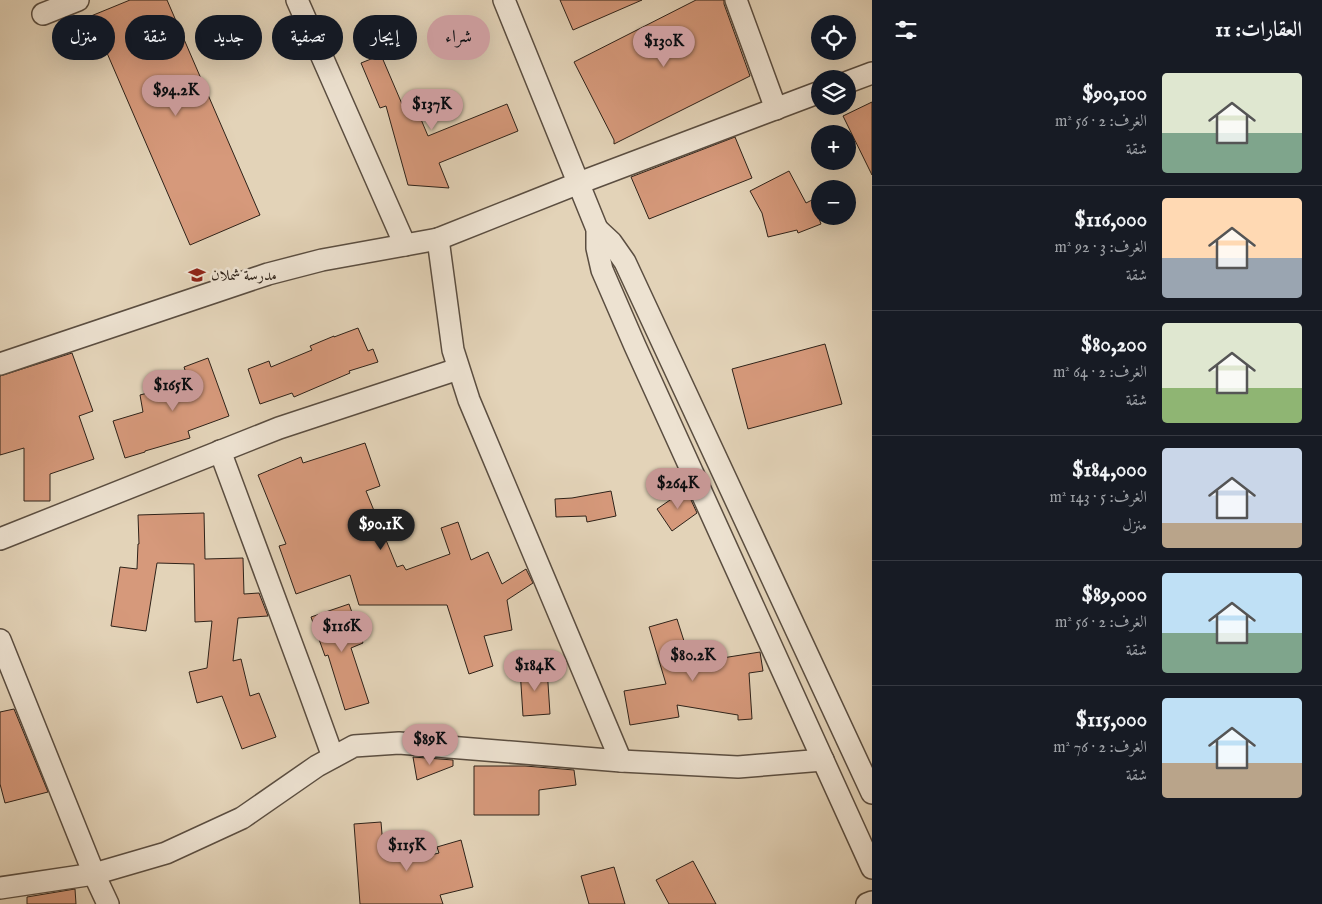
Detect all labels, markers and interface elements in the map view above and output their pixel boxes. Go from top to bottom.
chip: منزل [52,15,115,60]
chip: شقة [125,15,185,60]
chip: جديد [195,15,262,60]
chip: تصفية [272,15,343,60]
chip: إيجار [353,15,417,60]
chip: شراء [427,15,490,60]
map controls [811,15,856,225]
button: locate [811,15,856,60]
icon: filters [892,16,920,44]
text: العقارات: 11 [1215,17,1302,44]
pin: $130K [629,26,699,68]
text: $130K [644,32,684,52]
button: layers [811,70,856,115]
pin: $94.2K [135,74,217,117]
text: $94.2K [153,81,199,101]
text: $90,100 [1082,81,1147,108]
pin: $137K [397,88,467,131]
icon: home [1202,93,1262,153]
text: $137K [412,95,452,115]
text: الغرف: 2 · 56 m² [1055,112,1147,132]
button: + [811,125,856,170]
text: شقة [1126,140,1147,160]
button: − [811,180,856,225]
text: $116,000 [1074,207,1147,234]
icon: home [1202,218,1262,278]
text: الغرف: 3 · 92 m² [1055,238,1147,258]
school or university icon: مدرسة شملان [187,265,207,285]
place label: مدرسة شملان [211,266,277,285]
text: شقة [1126,266,1147,286]
text: $80,200 [1081,332,1147,359]
icon: home [1202,343,1262,403]
text: الغرف: 2 · 64 m² [1053,363,1147,383]
pin: $165K [138,370,208,412]
text: $165K [154,376,192,396]
text: شقة [1126,391,1147,411]
text: $184,000 [1072,457,1147,484]
pin: $264K [643,468,713,510]
icon: home [1202,468,1262,528]
text: $264K [657,474,699,494]
text: الغرف: 5 · 143 m² [1050,488,1147,508]
pin: $90.1K [340,508,422,551]
text: $90.1K [359,515,403,535]
text: منزل [1122,516,1147,536]
text: $89,000 [1081,582,1147,609]
icon: home [1202,593,1262,653]
pin: $116K [307,610,377,653]
text: الغرف: 2 · 56 m² [1055,613,1147,633]
text: $116K [322,617,362,637]
pin: $80.2K [652,640,734,682]
text: شقة [1126,641,1147,661]
text: $80.2K [670,646,716,666]
pin: $184K [500,650,570,692]
text: $184K [515,656,555,676]
text: $115,000 [1076,707,1147,734]
icon: home [1202,718,1262,778]
pin: $89K [400,724,460,766]
text: $89K [413,730,447,750]
text: الغرف: 2 · 76 m² [1053,738,1147,758]
text: شقة [1126,766,1147,786]
pin: $115K [372,830,442,872]
text: $115K [388,836,426,856]

